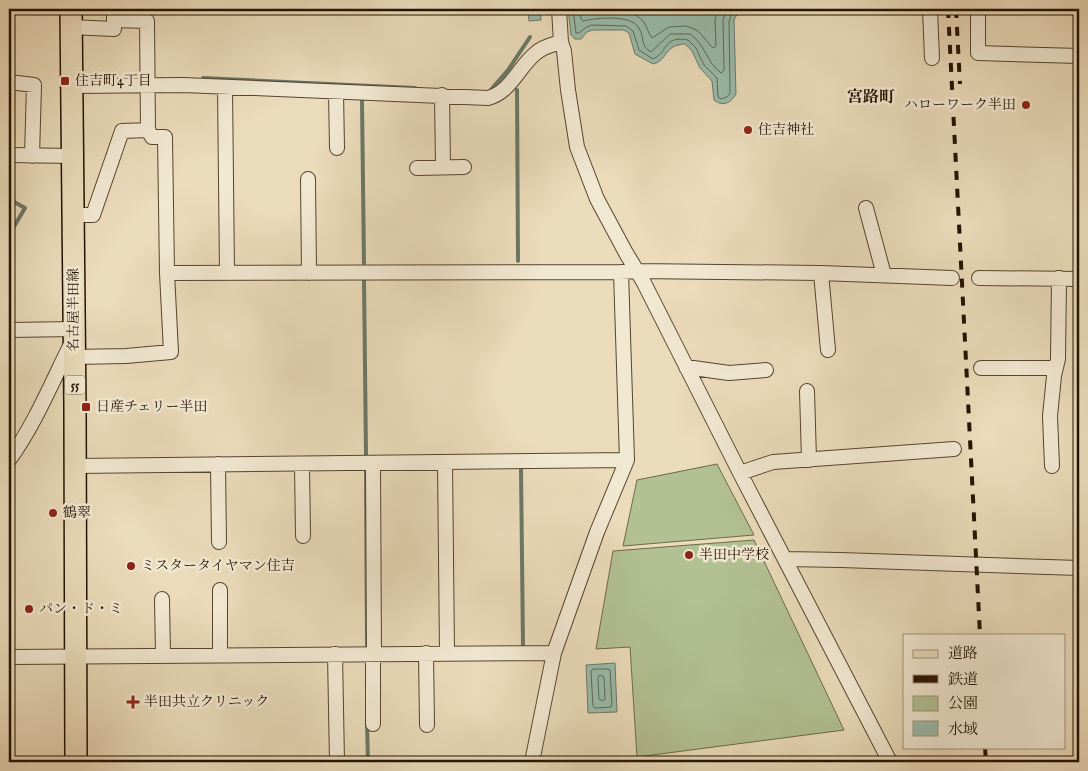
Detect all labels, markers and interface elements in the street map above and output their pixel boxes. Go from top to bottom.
place label: 住吉町4丁目 [75,72,152,90]
marker: 住吉町4丁目 [59,75,71,87]
district label: 宮路町 [847,88,895,108]
place label: ハローワーク半田 [904,96,1016,114]
marker: ハローワーク半田 [1020,99,1032,111]
place label: 住吉神社 [758,121,814,139]
marker: 住吉神社 [742,124,754,136]
street label: 名古屋半田線 [65,268,83,352]
road number: 55 [65,376,85,394]
place label: 日産チェリー半田 [96,398,208,416]
marker: 日産チェリー半田 [80,401,92,413]
place label: 鶴翠 [63,504,91,522]
marker: 鶴翠 [47,507,59,519]
place label: 半田中学校 [699,546,769,564]
marker: 半田中学校 [683,549,695,561]
place label: ミスタータイヤマン住吉 [141,557,295,575]
marker: ミスタータイヤマン住吉 [125,560,137,572]
place label: パン・ド・ミ [39,600,123,618]
marker: パン・ド・ミ [23,603,35,615]
legend [903,634,1066,748]
text: 道路 [948,644,978,663]
text: 鉄道 [948,670,978,689]
place label: 半田共立クリニック [144,693,269,711]
text: 公園 [948,694,978,713]
marker: 半田共立クリニック [126,695,140,709]
text: 水域 [948,720,978,739]

